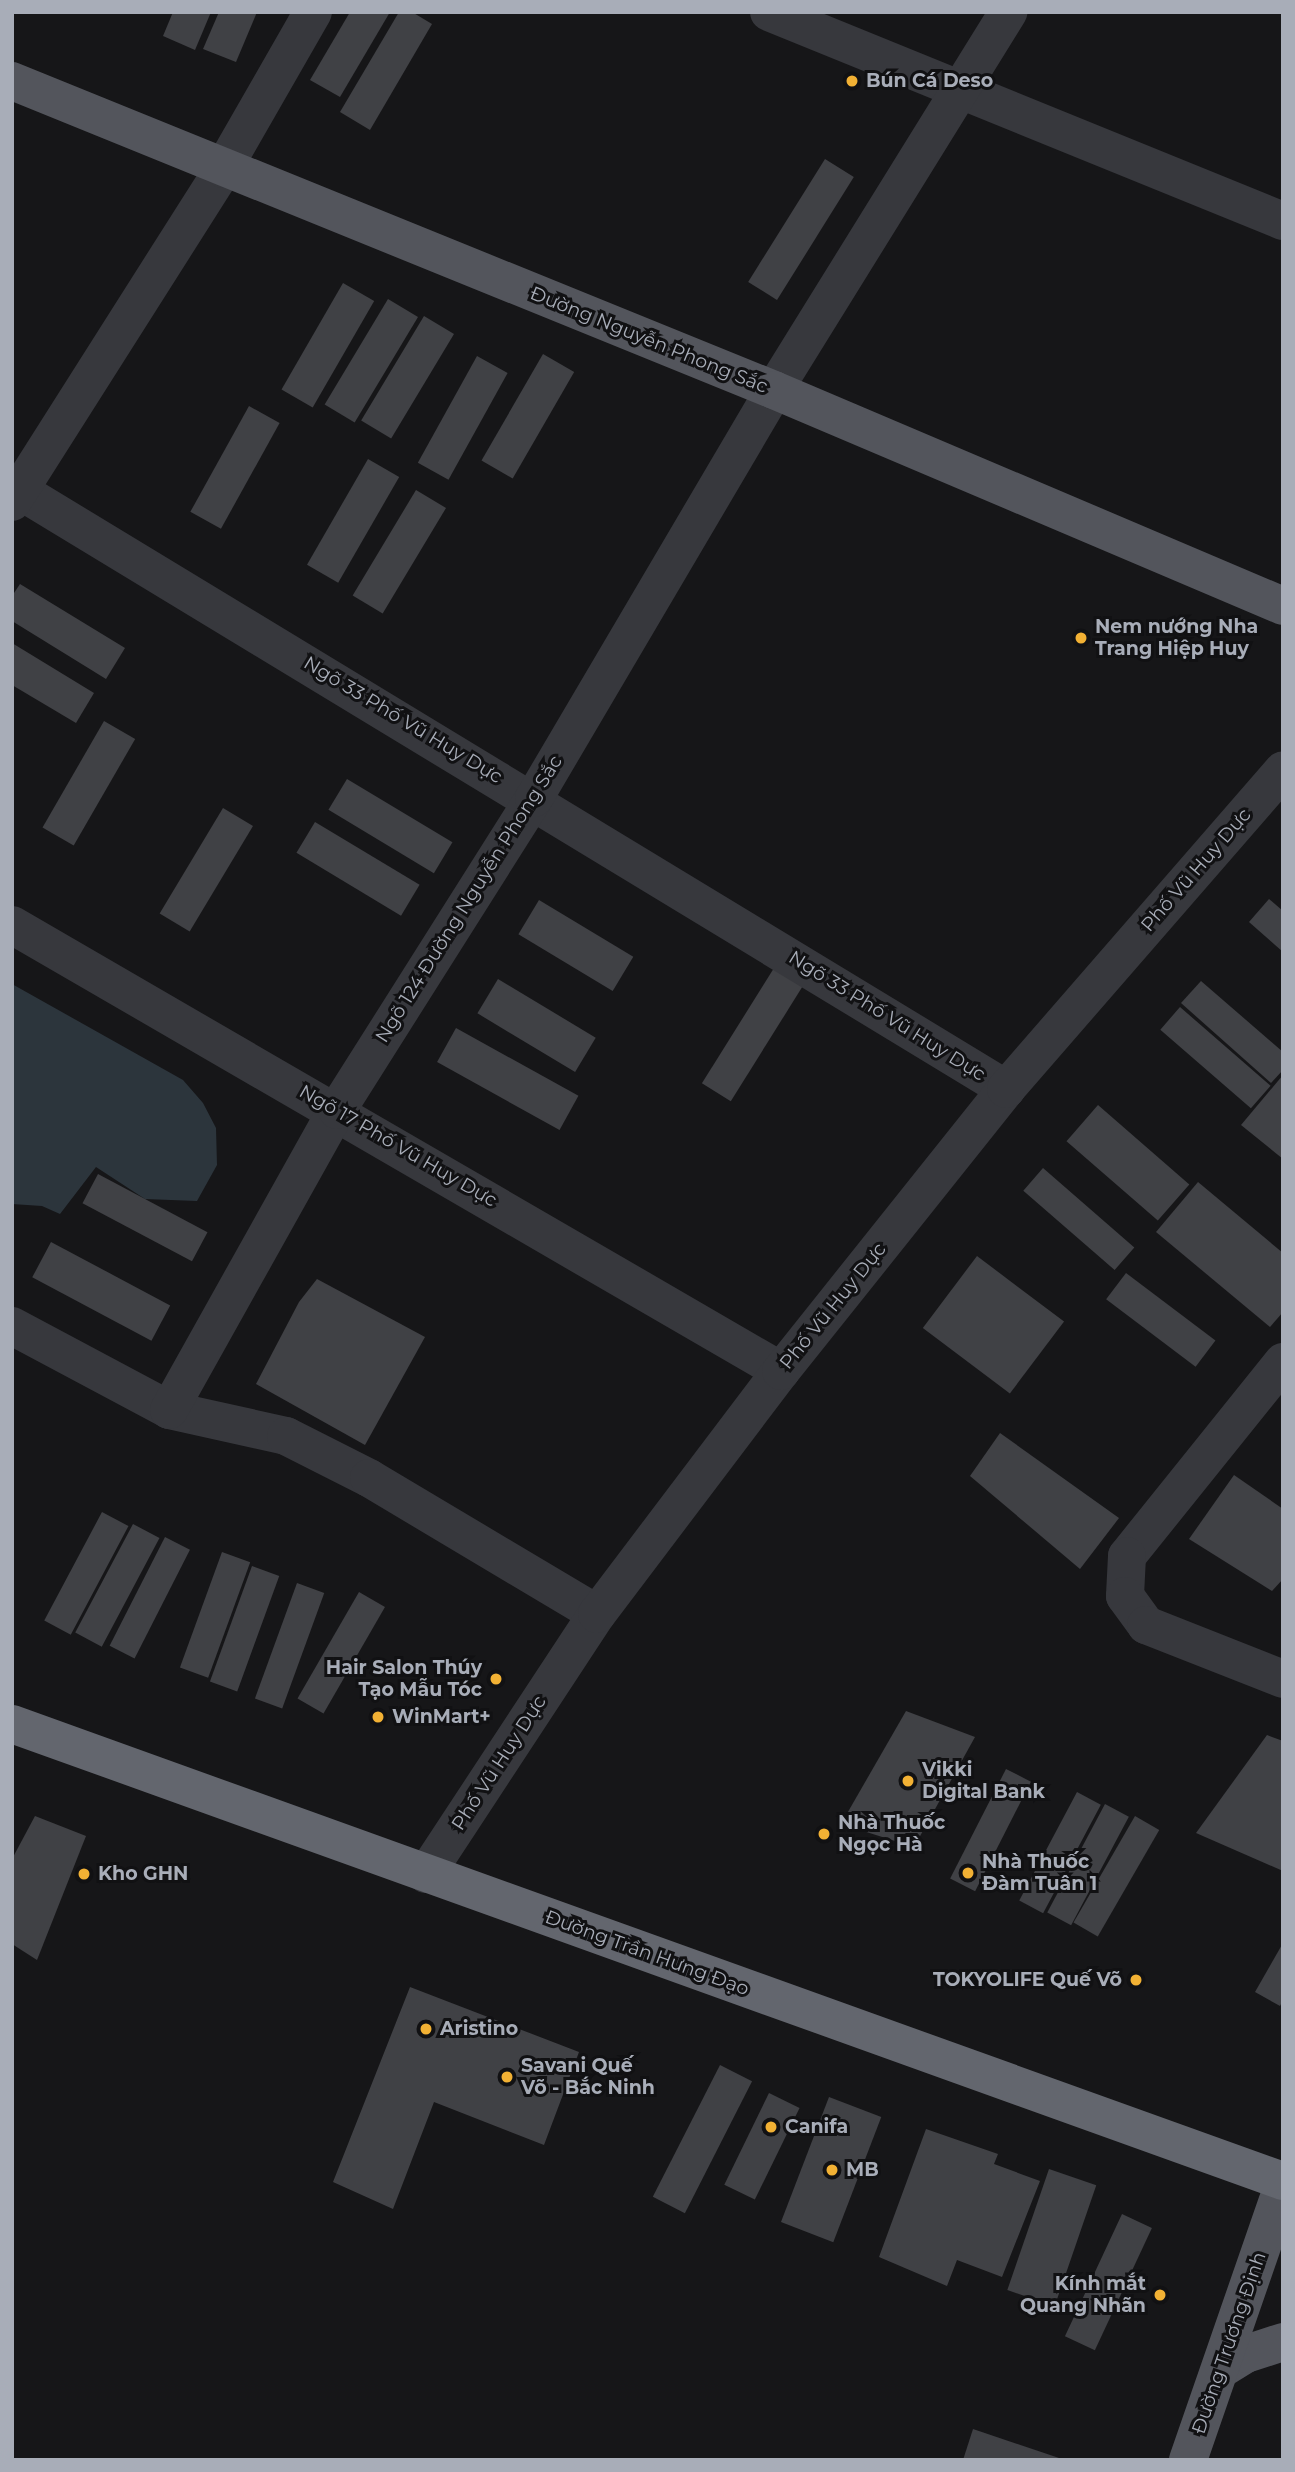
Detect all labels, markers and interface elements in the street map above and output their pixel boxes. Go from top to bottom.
place label: Bún Cá Deso [866,70,993,92]
marker: Bún Cá Deso [844,73,860,89]
street label: Đường Nguyễn Phong Sắc [527,282,771,398]
place label: Nem nướng Nha Trang Hiệp Huy [1095,616,1258,660]
marker: Nem nướng Nha Trang Hiệp Huy [1073,630,1089,646]
street label: Ngõ 33 Phố Vũ Huy Dực [300,652,506,788]
street label: Ngõ 124 Đường Nguyễn Phong Sắc [371,751,567,1047]
street label: Phố Vũ Huy Dực [1136,804,1256,936]
street label: Ngõ 33 Phố Vũ Huy Dực [784,946,990,1086]
street label: Ngõ 17 Phố Vũ Huy Dực [295,1080,501,1212]
street label: Phố Vũ Huy Dực [775,1238,891,1374]
place label: Hair Salon Thúy Tạo Mẫu Tóc [326,1657,482,1701]
marker: Hair Salon Thúy Tạo Mẫu Tóc [488,1671,504,1687]
street label: Phố Vũ Huy Dực [447,1691,551,1835]
place label: WinMart+ [392,1706,491,1728]
marker: WinMart+ [370,1709,386,1725]
place label: Vikki Digital Bank [922,1759,1045,1803]
marker: Vikki Digital Bank [900,1773,916,1789]
place label: Nhà Thuốc Ngọc Hà [838,1812,945,1856]
marker: Nhà Thuốc Ngọc Hà [816,1826,832,1842]
place label: Nhà Thuốc Đàm Tuân 1 [982,1851,1097,1895]
place label: Kho GHN [98,1863,188,1885]
marker: Nhà Thuốc Đàm Tuân 1 [960,1865,976,1881]
marker: Kho GHN [76,1866,92,1882]
street label: Đường Trần Hưng Đạo [542,1905,752,2001]
place label: TOKYOLIFE Quế Võ [933,1969,1122,1991]
marker: TOKYOLIFE Quế Võ [1128,1972,1144,1988]
place label: Aristino [440,2018,518,2040]
marker: Aristino [418,2021,434,2037]
place label: Savani Quế Võ - Bắc Ninh [521,2055,655,2099]
marker: Savani Quế Võ - Bắc Ninh [499,2069,515,2085]
place label: Canifa [785,2116,848,2138]
marker: Canifa [763,2119,779,2135]
place label: MB [846,2159,879,2181]
marker: MB [824,2162,840,2178]
street label: Đường Trương Định [1187,2249,1271,2437]
place label: Kính mắt Quang Nhãn [1020,2273,1146,2317]
marker: Kính mắt Quang Nhãn [1152,2287,1168,2303]

